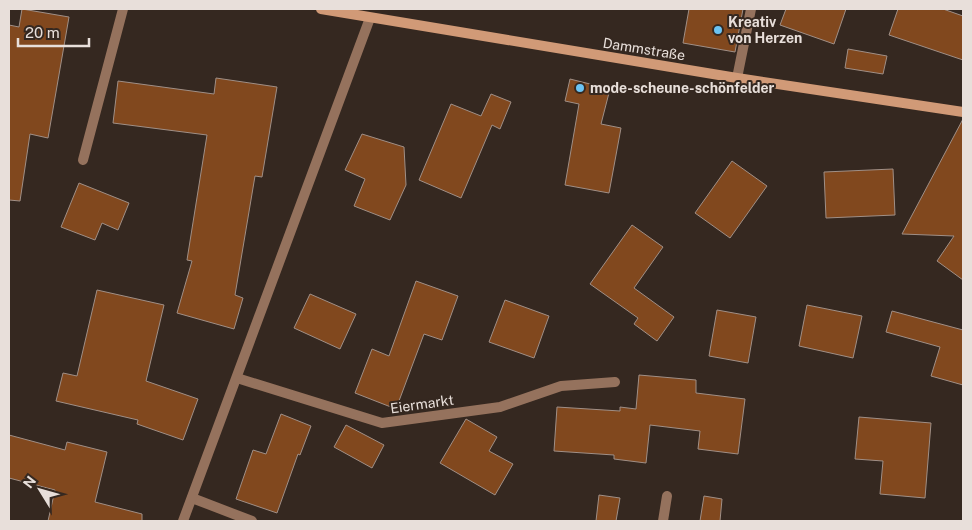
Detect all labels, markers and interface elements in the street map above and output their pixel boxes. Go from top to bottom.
place label: Kreativ von Herzen [728,14,802,46]
scale bar [18,15,89,47]
text: 20 m [25,24,60,41]
marker: Kreativ von Herzen [712,24,724,36]
street label: Dammstraße [602,35,686,63]
place label: mode-scheune-schönfelder [590,80,775,96]
marker: mode-scheune-schönfelder [574,82,586,94]
street label: Eiermarkt [389,392,455,416]
north arrow [15,465,65,515]
text: N [20,473,39,491]

